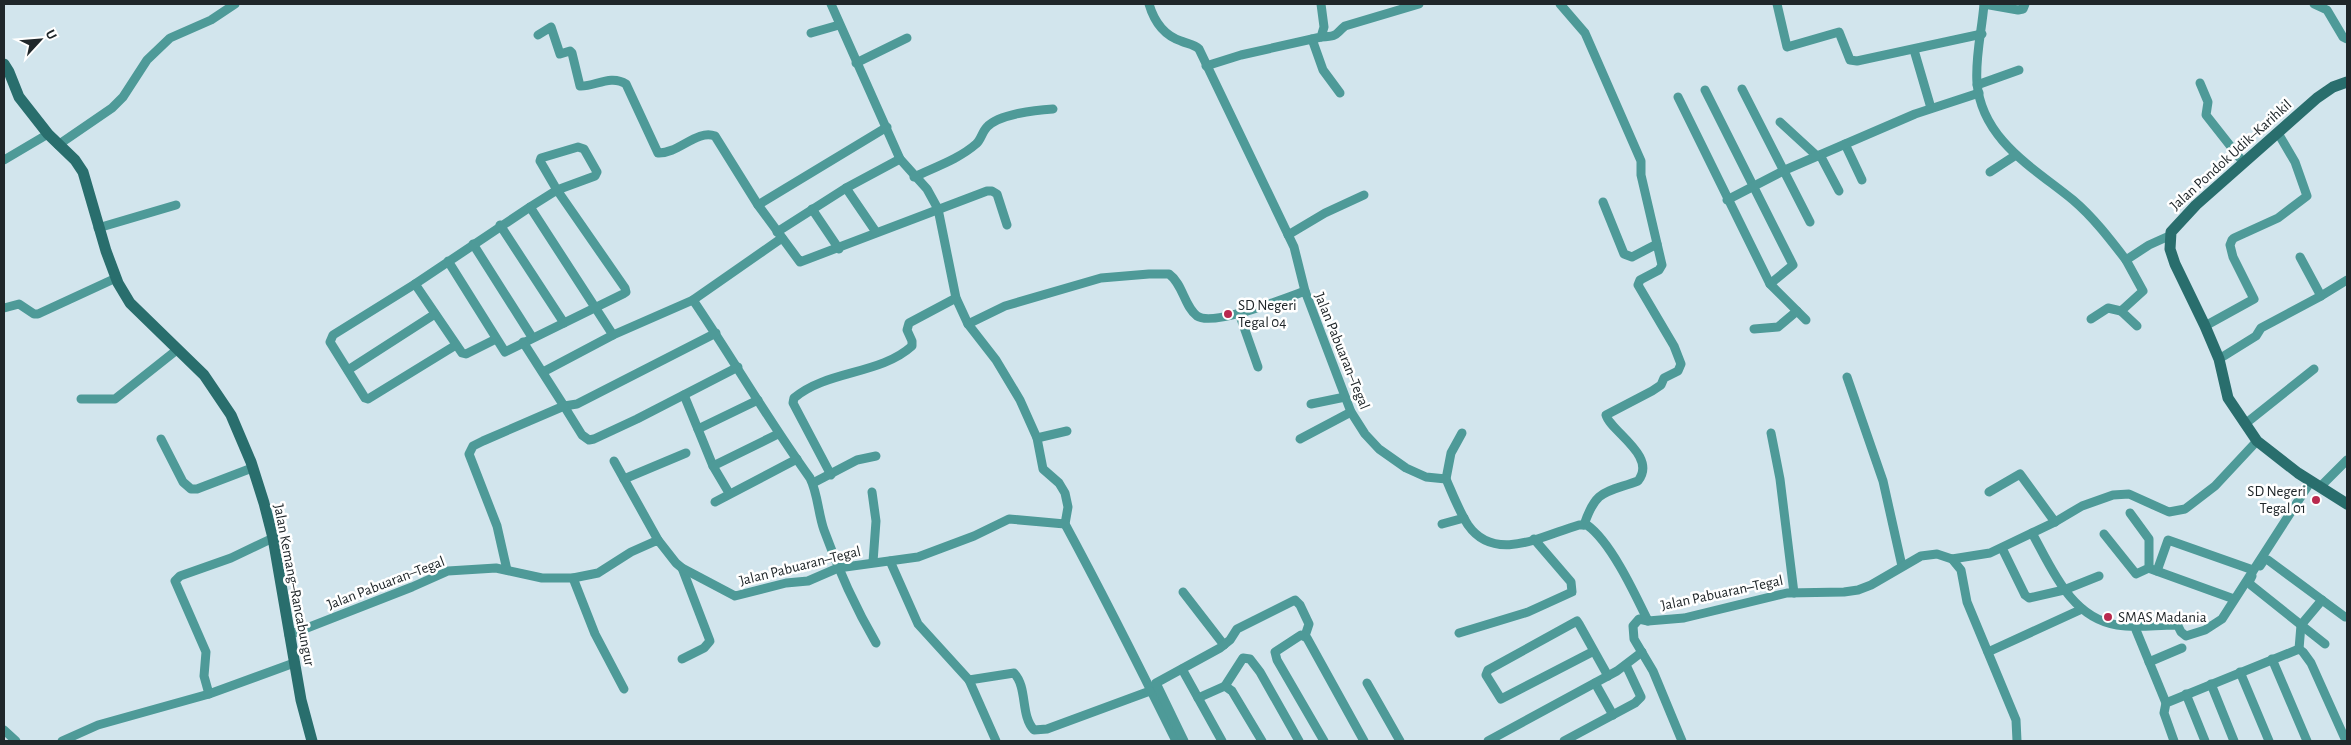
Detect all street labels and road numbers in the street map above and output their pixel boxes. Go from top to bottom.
street label: Jalan Pondok Udik–Karihkil [2168,97,2294,213]
street label: Jalan Pabuaran–Tegal [1312,290,1372,412]
street label: Jalan Kemang–Rancabungur [271,503,317,668]
street label: Jalan Pabuaran–Tegal [738,544,862,588]
street label: Jalan Pabuaran–Tegal [325,554,447,612]
street label: Jalan Pabuaran–Tegal [1659,573,1785,613]

